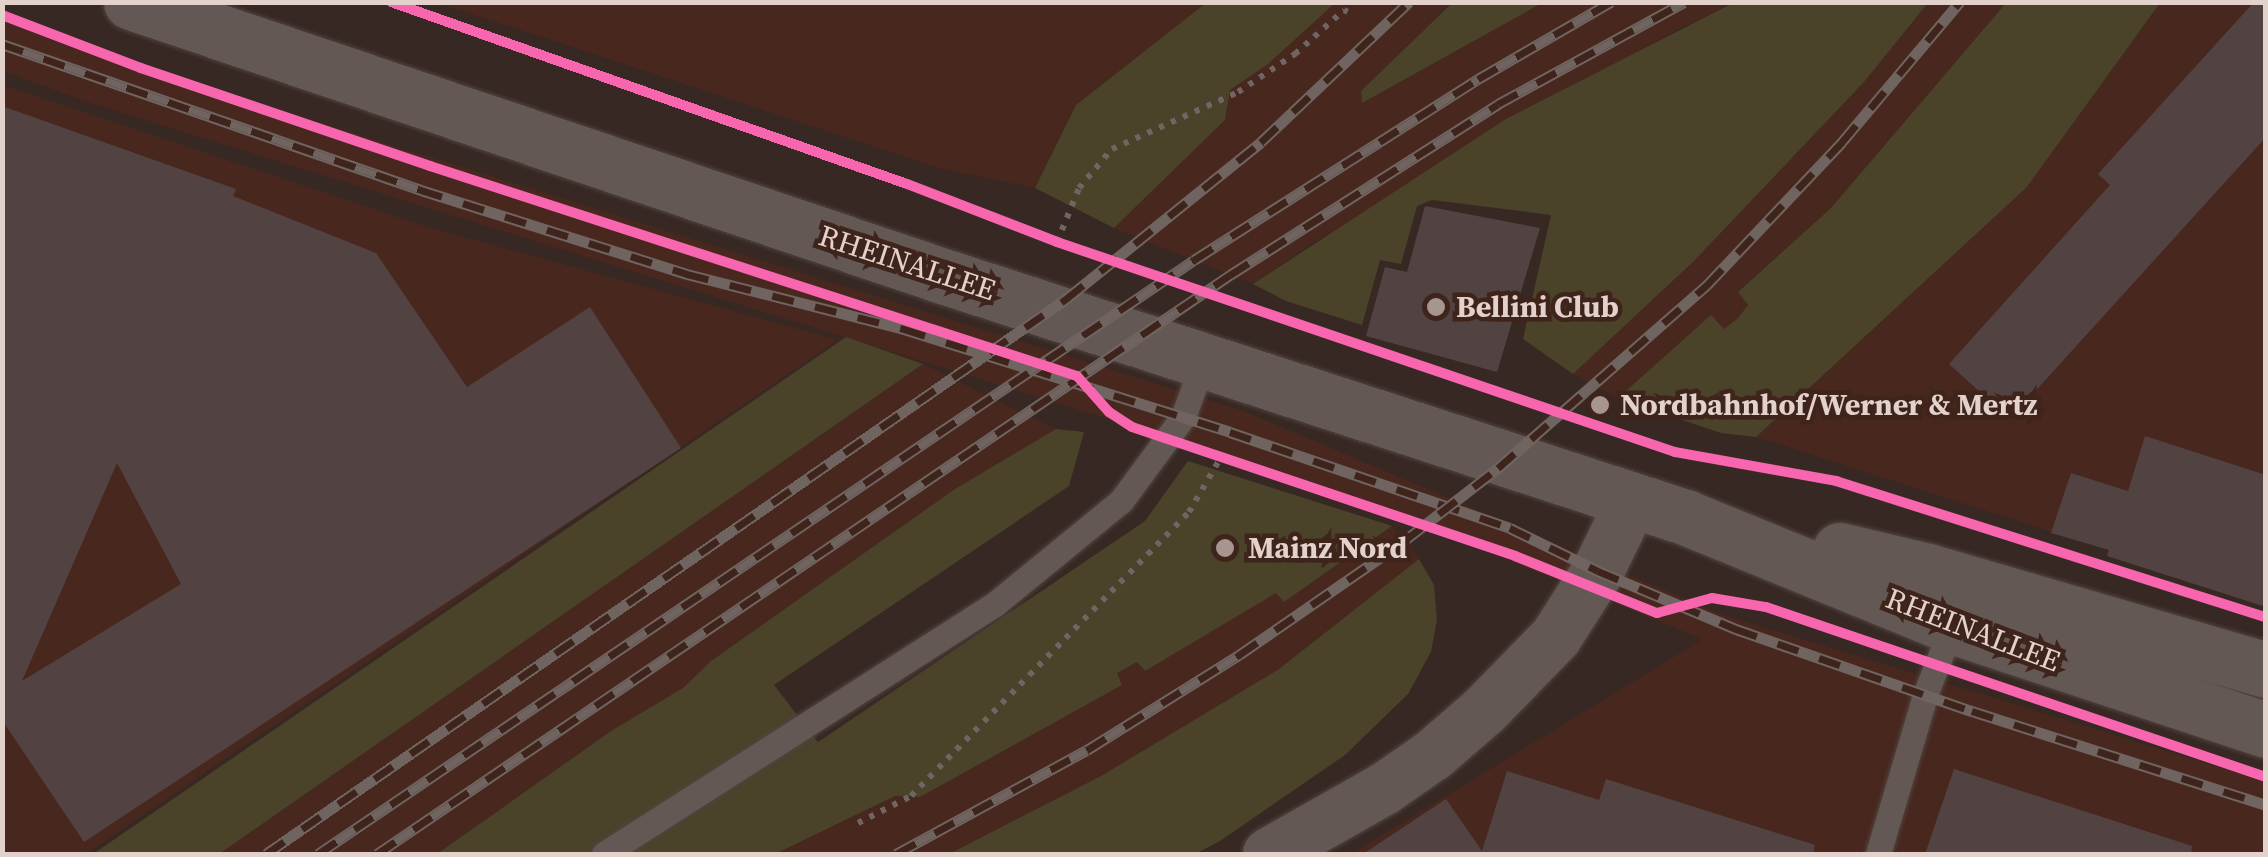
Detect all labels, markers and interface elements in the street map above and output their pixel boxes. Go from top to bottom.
street label: RHEINALLEE [814,218,1000,308]
place label: Bellini Club [1456,289,1619,325]
marker: Bellini Club [1425,296,1447,318]
place label: Nordbahnhof/Werner & Mertz [1620,387,2037,423]
marker: Nordbahnhof/Werner & Mertz [1589,394,1611,416]
place label: Mainz Nord [1248,530,1407,566]
marker: Mainz Nord [1212,535,1238,561]
street label: RHEINALLEE [1881,580,2065,680]

